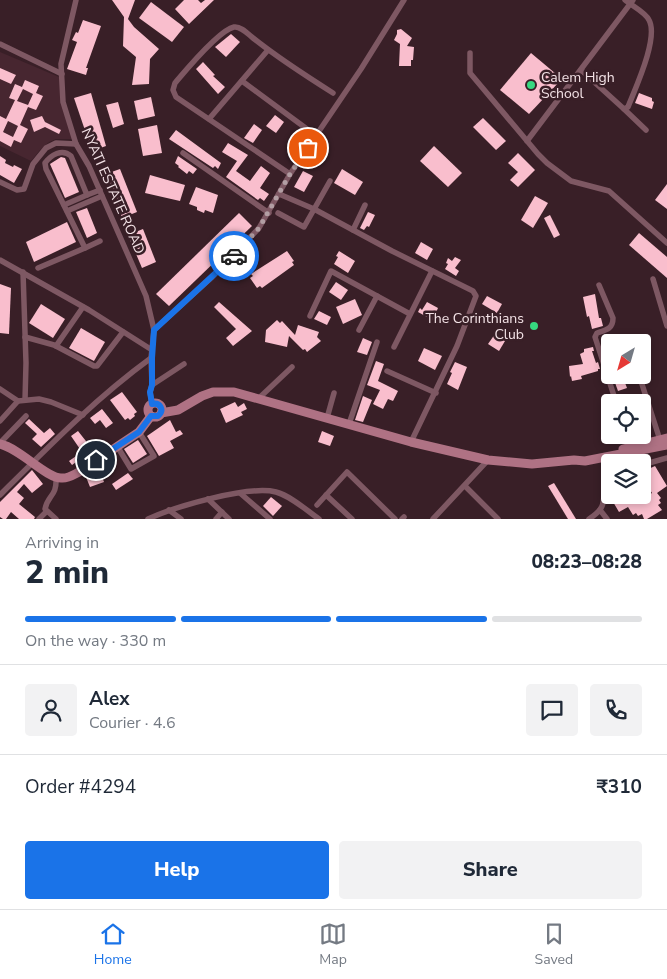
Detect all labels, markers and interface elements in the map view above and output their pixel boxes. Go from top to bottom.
place label: Calem High School [541,68,615,103]
marker: Calem High School [525,79,537,91]
street label: NYATI ESTATE ROAD [77,125,149,257]
pin [287,127,329,169]
icon: bag [294,134,322,162]
courier [209,231,259,281]
icon: car [220,242,248,270]
place label: The Corinthians Club [425,309,524,344]
marker: The Corinthians Club [528,320,540,332]
north arrow [601,334,651,384]
map controls [601,334,651,504]
button: locate [601,394,651,444]
pin [75,439,117,481]
icon: home [82,446,110,474]
button: layers [601,454,651,504]
text: Arriving in [25,532,99,554]
text: 08:23–08:28 [531,549,642,575]
text: 2 min [25,551,109,594]
text: On the way · 330 m [25,630,166,652]
button: person [25,684,77,736]
button: chat [526,684,578,736]
button: phone [590,684,642,736]
text: Alex [89,686,130,712]
text: Courier · 4.6 [89,712,175,734]
text: Order #4294 [25,774,136,800]
text: ₹310 [596,774,642,800]
button: Help [25,841,329,899]
button: Share [339,841,642,899]
tab: Home [94,920,132,969]
tab: Map [319,920,347,969]
tab: Saved [535,920,573,969]

